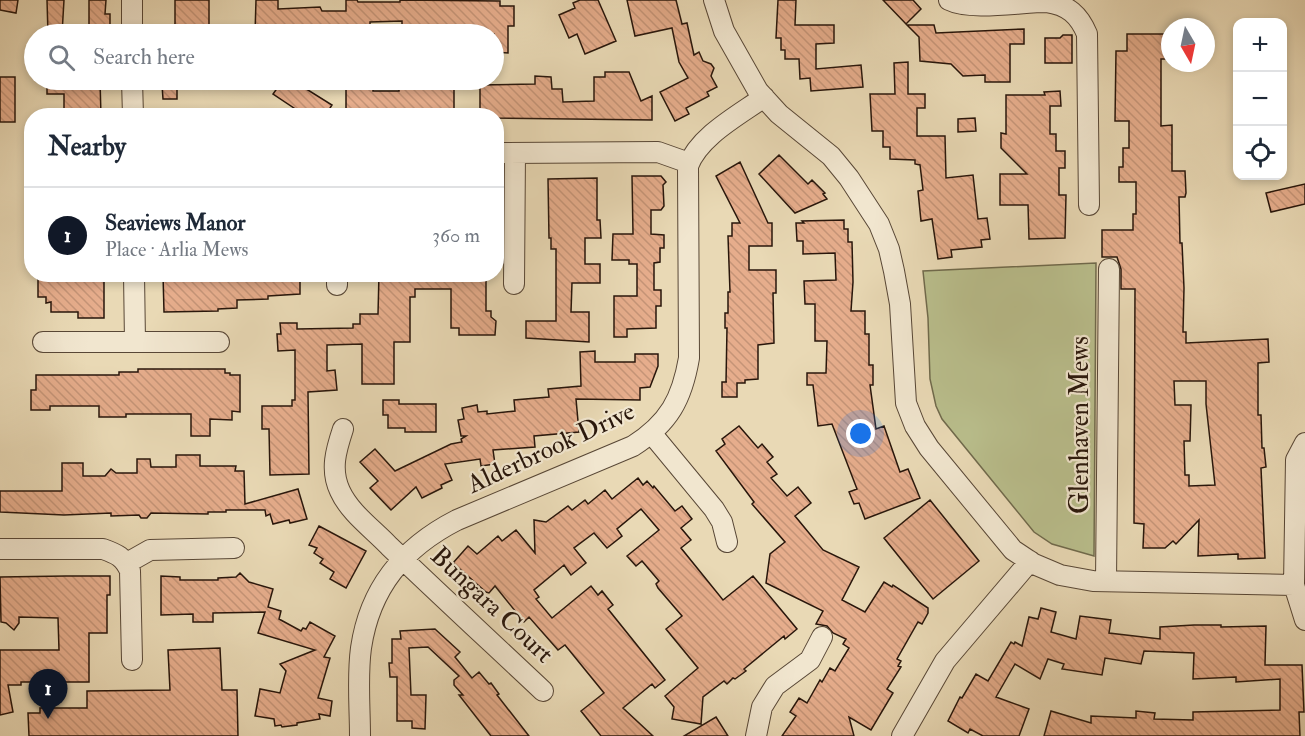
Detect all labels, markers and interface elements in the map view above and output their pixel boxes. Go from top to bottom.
north arrow [1161,18,1215,72]
map controls [1233,18,1287,180]
button: + [1233,18,1287,72]
search box [24,24,504,90]
icon: search [45,41,78,74]
text: Search here [93,43,195,71]
button: − [1233,72,1287,126]
button: locate [1233,126,1287,180]
text: Nearby [48,131,126,163]
text: Seaviews Manor [105,209,246,237]
text: 1 [64,223,71,248]
text: 360 m [432,223,480,248]
text: Place · Arlia Mews [105,237,248,262]
street label: Glenhaven Mews [1064,336,1096,514]
street label: Alderbrook Drive [461,395,640,501]
your location [846,419,875,448]
street label: Bungara Court [424,540,560,670]
pin: 1 [28,670,68,719]

